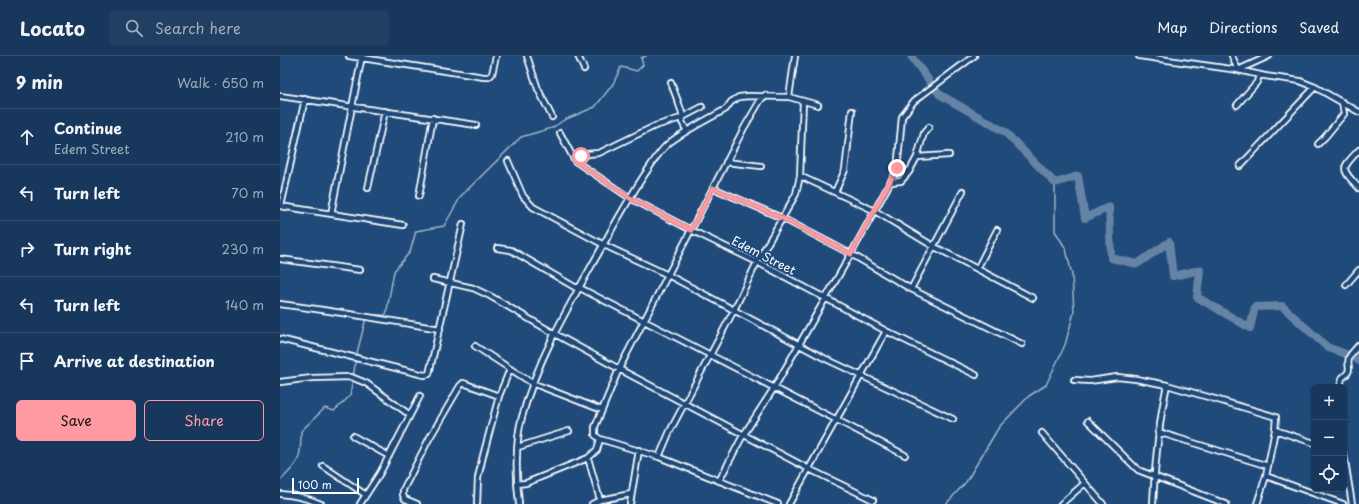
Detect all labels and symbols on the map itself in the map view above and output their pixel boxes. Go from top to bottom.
route start [572,147,590,165]
route end [888,159,906,177]
street label: Edem Street [729,231,799,279]
scale bar [292,476,359,495]

